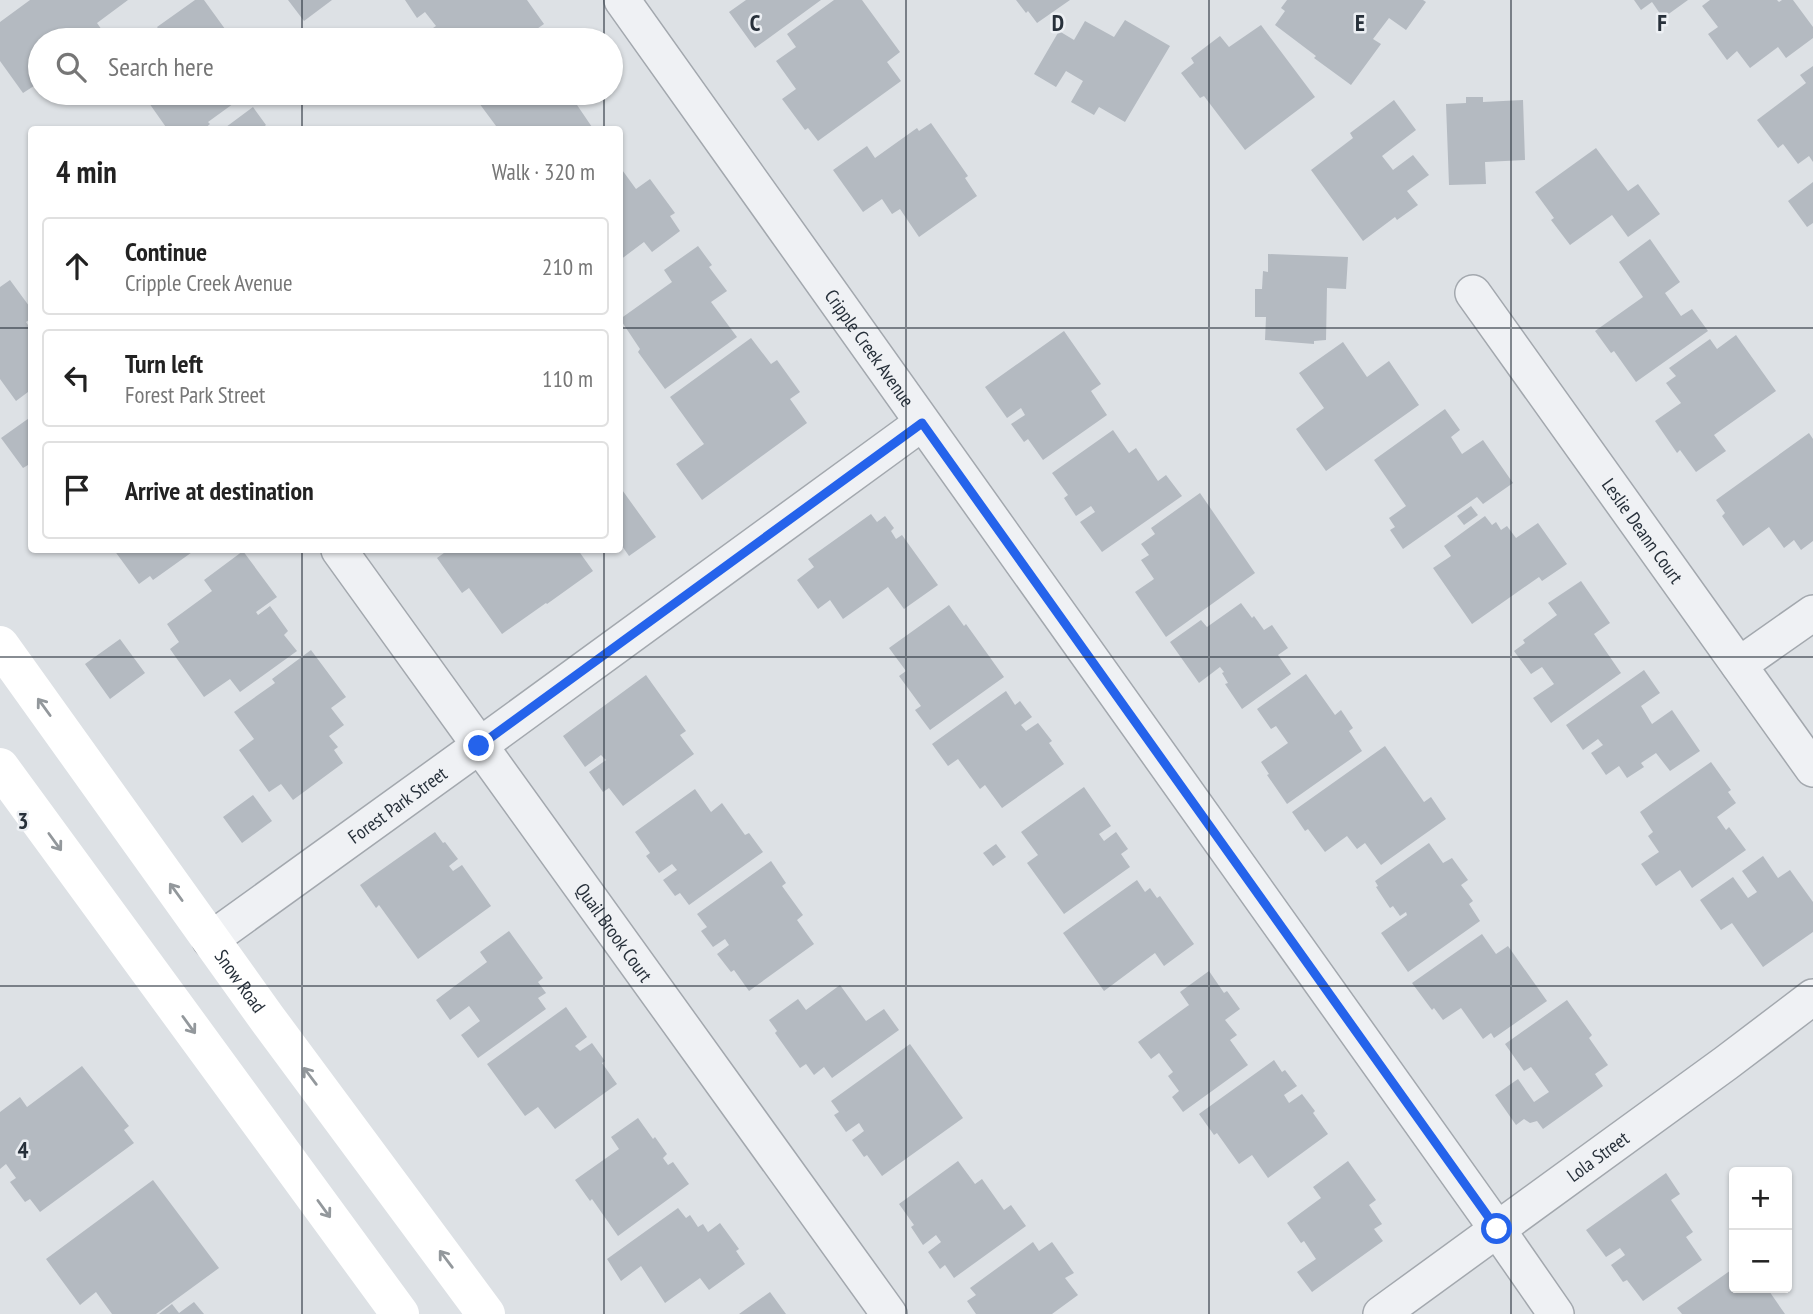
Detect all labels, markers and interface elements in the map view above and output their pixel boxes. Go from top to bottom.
text: C [750,8,761,37]
text: D [1052,8,1064,37]
text: E [1355,8,1365,37]
text: F [1657,8,1667,37]
search box [28,28,623,105]
icon: search [52,48,90,86]
text: Search here [108,50,214,83]
text: 4 min [56,152,117,191]
text: Walk · 320 m [492,157,595,186]
text: Continue [125,235,207,268]
icon: ahead [58,247,96,285]
text: 210 m [542,252,593,281]
text: Cripple Creek Avenue [125,268,292,297]
street label: Cripple Creek Avenue [820,284,920,411]
text: Turn left [125,347,203,380]
icon: left [58,359,96,397]
text: 110 m [542,364,593,393]
text: Forest Park Street [125,380,265,409]
icon: arrive [58,471,96,509]
street label: Leslie Deann Court [1597,473,1689,588]
text: Arrive at destination [125,474,314,507]
one-way arrow [37,698,51,717]
route end [463,730,494,761]
street label: Forest Park Street [343,761,452,849]
text: 3 [18,806,29,835]
one-way arrow [48,832,62,851]
street label: Quail Brook Court [571,878,658,987]
one-way arrow [169,883,184,902]
street label: Snow Road [210,945,271,1017]
one-way arrow [182,1015,197,1034]
one-way arrow [303,1067,318,1086]
street label: Lola Street [1562,1125,1634,1187]
text: 4 [18,1135,29,1164]
map controls [1729,1167,1792,1293]
button: + [1729,1167,1792,1230]
one-way arrow [316,1199,331,1218]
route start [1481,1213,1512,1244]
button: − [1729,1230,1792,1293]
one-way arrow [438,1250,453,1269]

